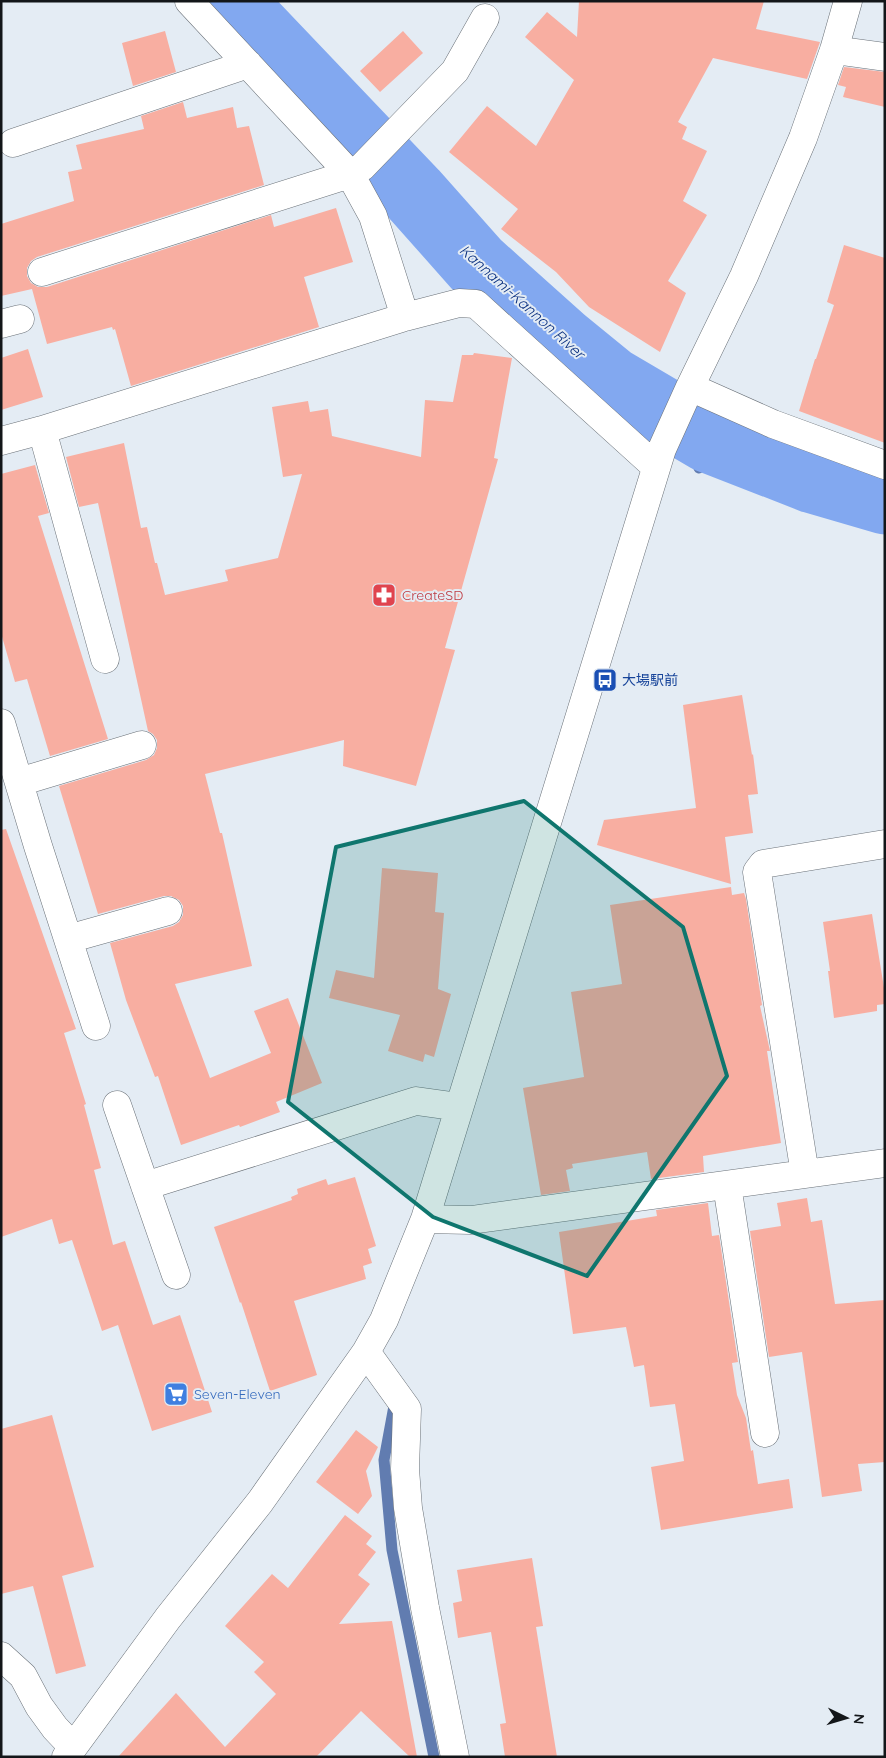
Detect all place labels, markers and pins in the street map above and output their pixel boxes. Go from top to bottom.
pharmacy icon: CreateSD [371,582,397,608]
place label: CreateSD [402,586,463,604]
bus stop icon: 大場駅前 [592,667,618,693]
place label: 大場駅前 [622,671,678,689]
supermarket icon: Seven-Eleven [163,1381,189,1407]
place label: Seven-Eleven [194,1385,281,1403]

